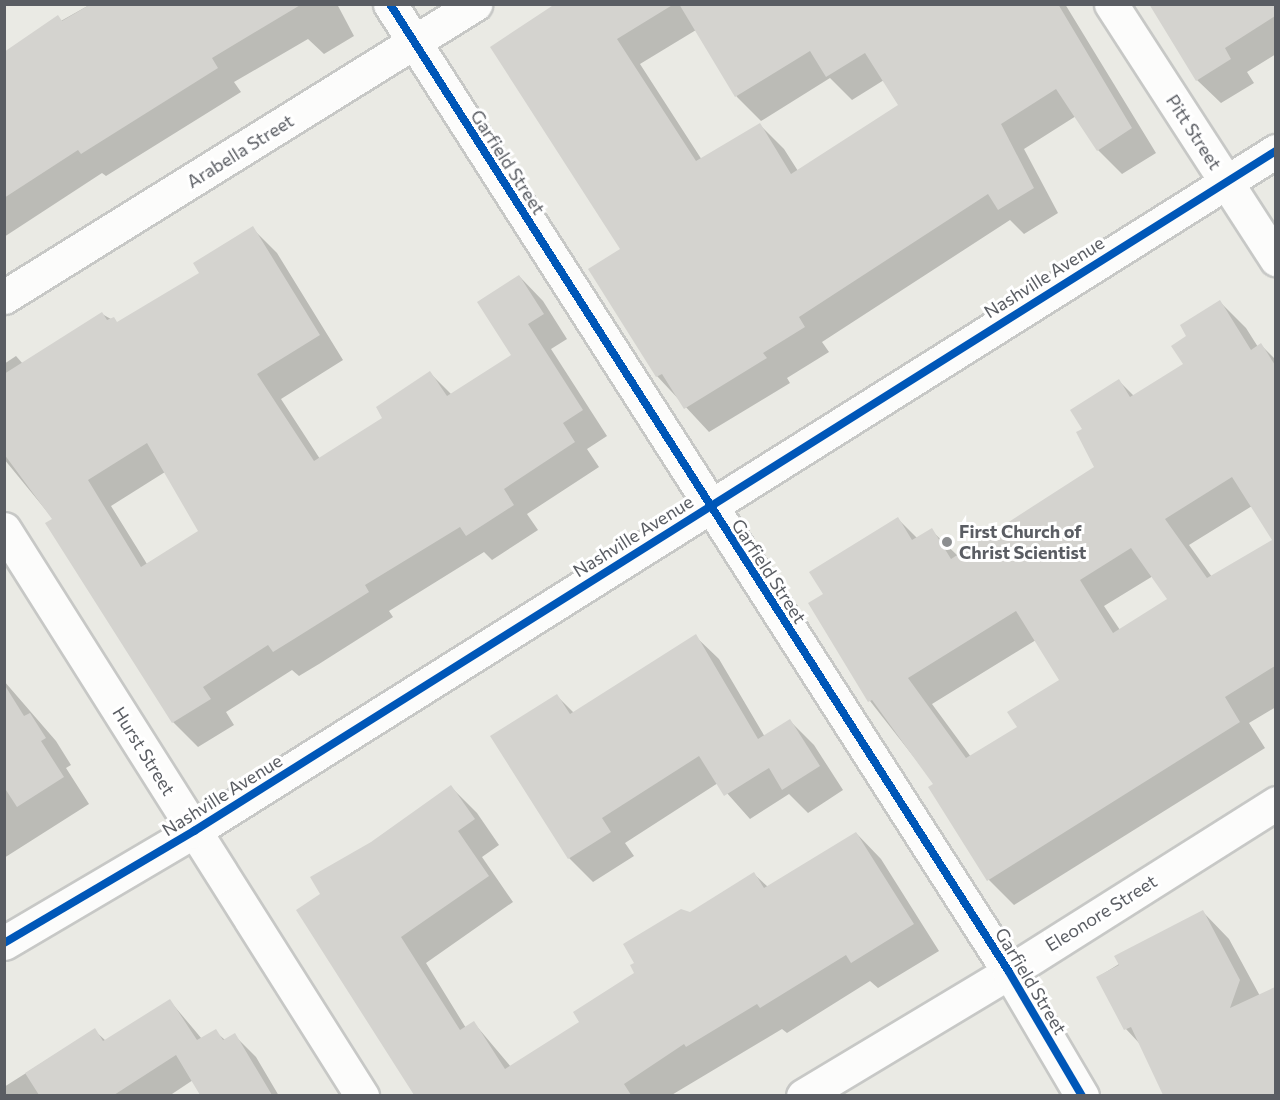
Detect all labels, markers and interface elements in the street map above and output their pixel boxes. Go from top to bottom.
street label: Pitt Street [1162,90,1226,174]
street label: Garfield Street [466,106,550,218]
street label: Arabella Street [183,110,297,192]
street label: Nashville Avenue [980,231,1108,323]
street label: Nashville Avenue [569,490,697,582]
street label: Garfield Street [727,515,811,627]
place label: First Church of Christ Scientist [959,521,1086,564]
marker: First Church of Christ Scientist [940,535,954,549]
street label: Hurst Street [108,703,180,799]
street label: Nashville Avenue [158,749,286,841]
street label: Eleonore Street [1041,870,1161,956]
street label: Garfield Street [991,924,1071,1038]

